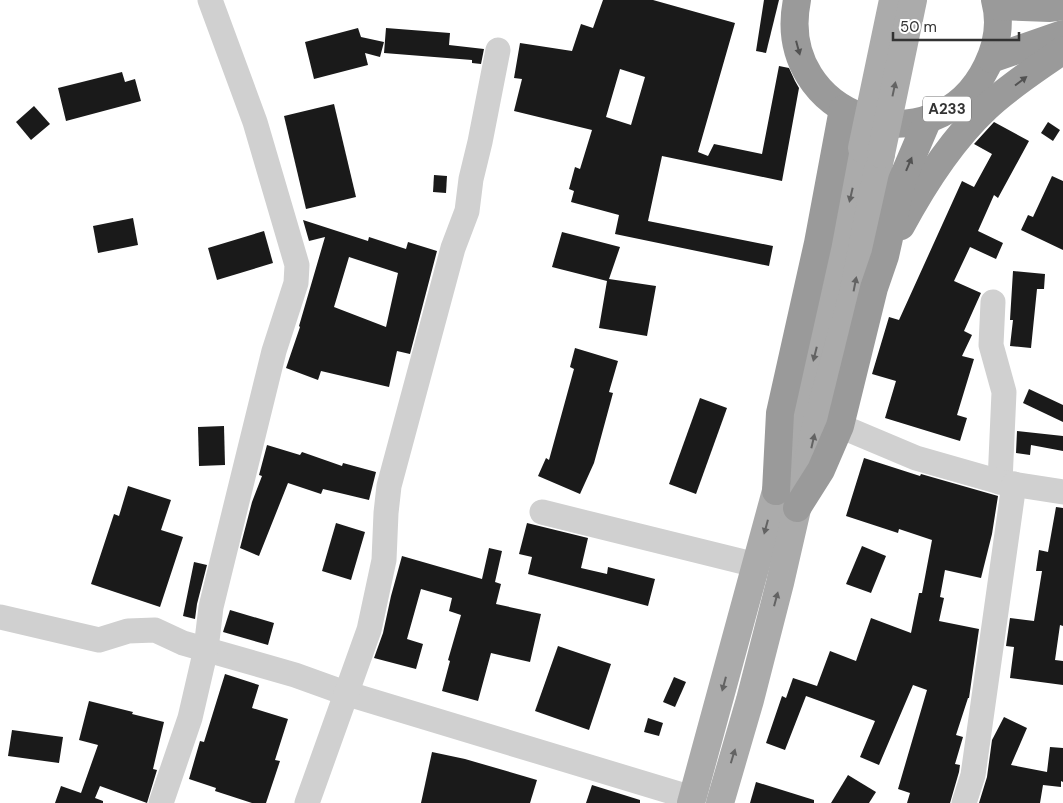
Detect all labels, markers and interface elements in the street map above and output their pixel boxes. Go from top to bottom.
scale bar [893,10,1019,42]
text: 50 m [900,17,937,37]
one-way arrow [794,41,802,56]
one-way arrow [1014,76,1028,86]
one-way arrow [891,81,899,97]
road number: A233 [923,96,971,122]
one-way arrow [906,157,913,172]
one-way arrow [847,188,855,204]
one-way arrow [851,276,859,292]
one-way arrow [811,346,819,361]
one-way arrow [809,433,817,448]
one-way arrow [762,519,770,534]
one-way arrow [772,592,780,607]
one-way arrow [719,676,727,691]
one-way arrow [729,748,737,763]

